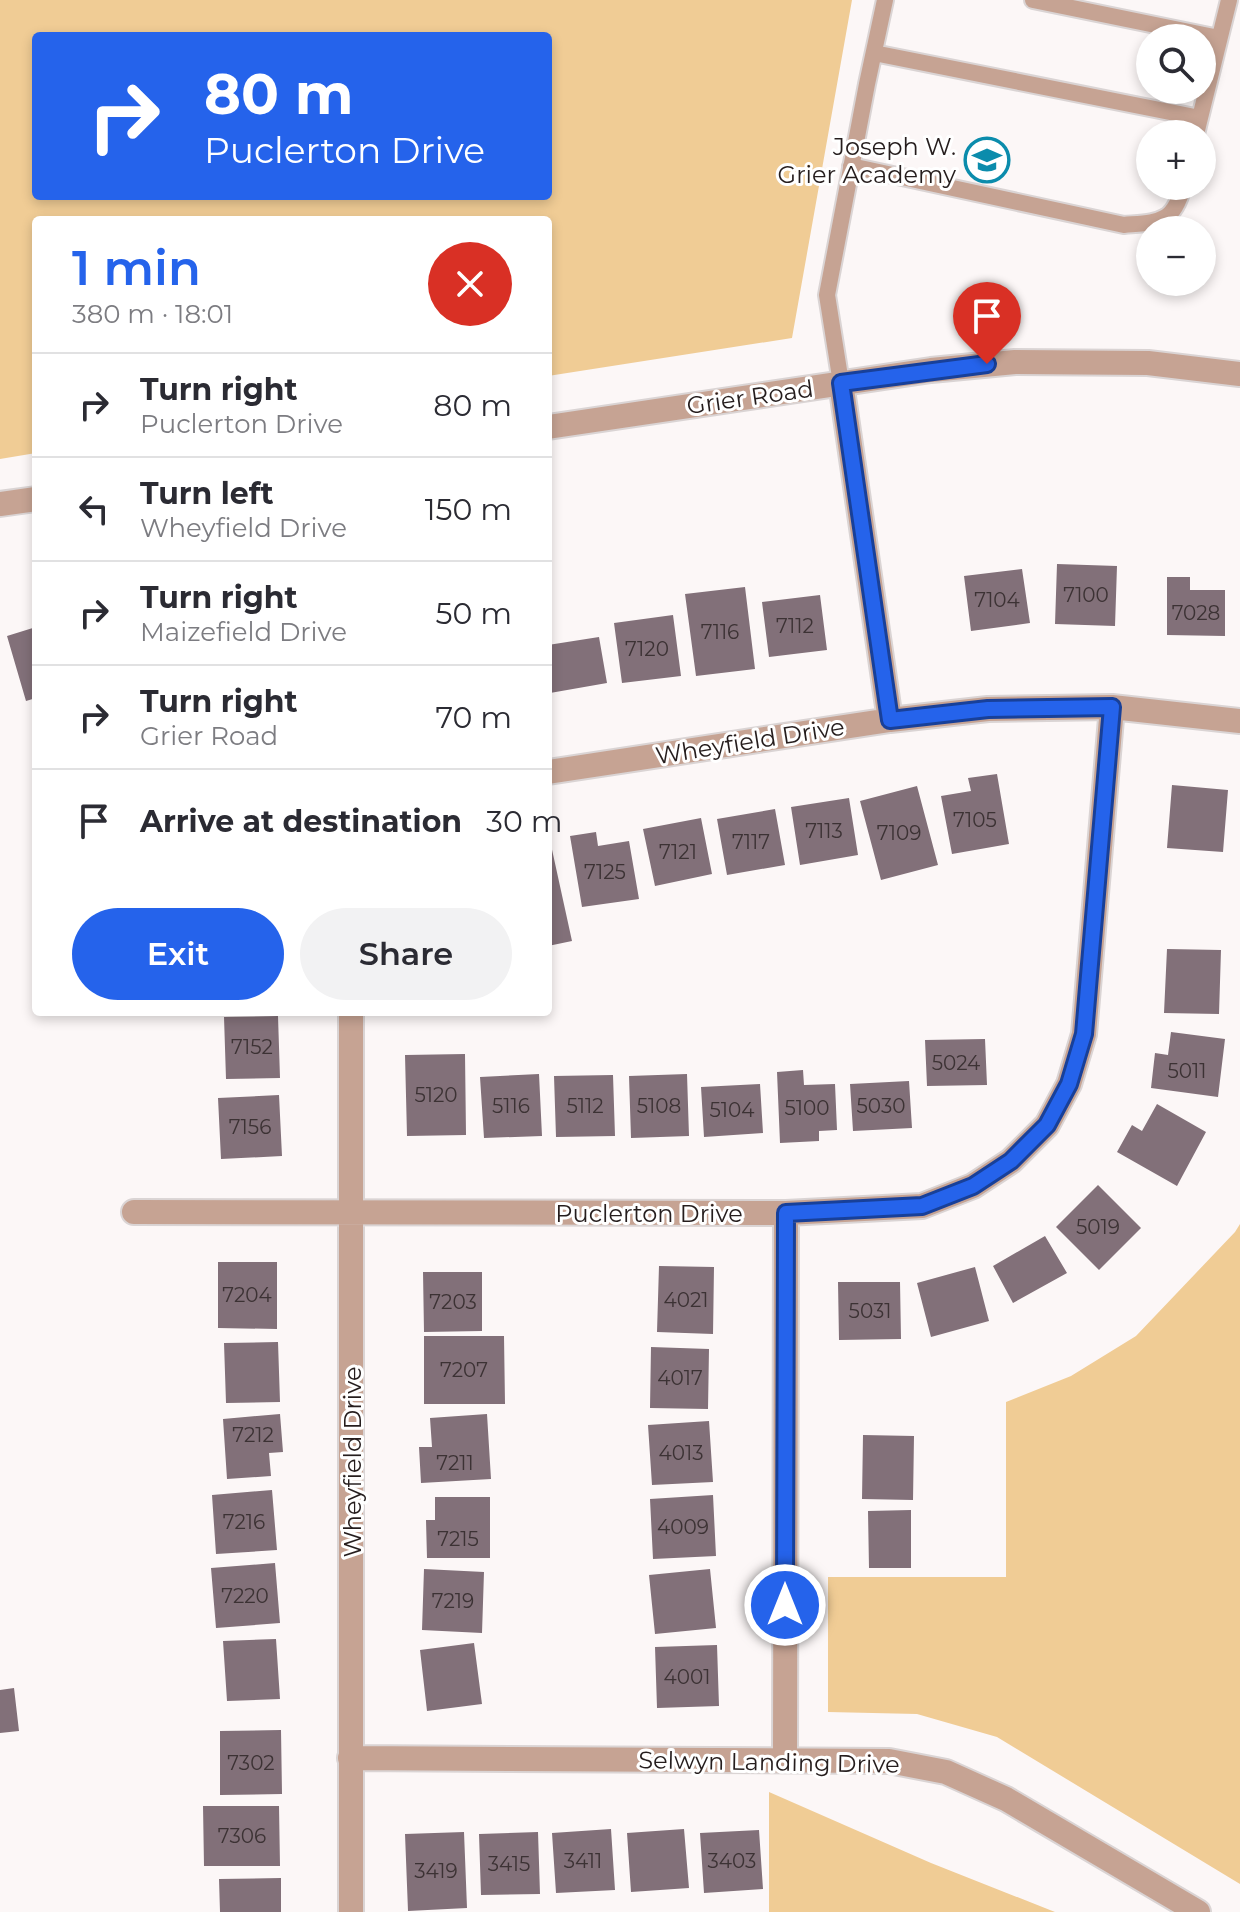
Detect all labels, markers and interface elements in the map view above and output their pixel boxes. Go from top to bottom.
map controls [1136,24,1216,296]
button: search [1136,24,1216,104]
text: 80 m [204,60,354,128]
icon: right [72,64,176,168]
button: + [1136,120,1216,200]
text: Puclerton Drive [204,128,485,172]
place label: Joseph W. Grier Academy [778,132,956,189]
school or university icon: Joseph W. Grier Academy [963,136,1011,184]
button: − [1136,216,1216,296]
text: 1 min [72,239,201,297]
button: close [428,242,512,326]
pin [953,282,1021,364]
icon: arrive [965,294,1009,338]
text: 380 m · 18:01 [72,298,233,330]
text: Turn right [140,371,297,408]
street label: Grier Road [685,374,815,420]
icon: right [72,383,116,427]
text: 80 m [433,387,512,424]
text: Puclerton Drive [140,408,343,440]
text: Turn left [140,475,273,512]
icon: left [72,487,116,531]
text: 150 m [425,491,512,528]
text: Wheyfield Drive [140,512,347,544]
text: Turn right [140,579,297,616]
house number: 7100 [1063,583,1109,607]
house number: 7104 [974,588,1020,612]
icon: right [72,591,116,635]
text: 50 m [435,595,512,632]
house number: 7028 [1172,601,1220,625]
house number: 7112 [776,614,814,638]
text: Maizefield Drive [140,616,347,648]
house number: 7116 [701,620,739,644]
house number: 7120 [625,637,669,661]
text: Turn right [140,683,297,720]
icon: right [72,695,116,739]
text: 70 m [435,699,512,736]
street label: Wheyfield Drive [653,712,847,770]
text: Grier Road [140,720,278,752]
icon: arrive [72,799,116,843]
text: Arrive at destination [140,803,462,840]
text: 30 m [486,803,563,840]
house number: 7105 [953,808,997,832]
house number: 7113 [805,819,843,843]
house number: 7109 [877,821,921,845]
house number: 7117 [732,830,770,854]
house number: 7121 [659,840,697,864]
house number: 7125 [584,860,626,884]
button: Exit [72,908,284,1000]
button: Share [300,908,512,1000]
house number: 7152 [231,1035,273,1059]
house number: 5024 [932,1051,980,1075]
house number: 5011 [1168,1059,1207,1083]
house number: 5120 [414,1083,458,1107]
house number: 5116 [492,1094,530,1118]
house number: 5112 [566,1094,604,1118]
house number: 5108 [637,1094,681,1118]
house number: 5030 [857,1094,905,1118]
house number: 5100 [784,1096,830,1120]
house number: 5104 [710,1098,755,1122]
house number: 7156 [229,1115,271,1139]
street label: Puclerton Drive [555,1199,743,1228]
house number: 5019 [1076,1215,1120,1239]
house number: 7204 [222,1283,272,1307]
house number: 4021 [663,1288,709,1312]
house number: 7203 [429,1290,477,1314]
house number: 5031 [849,1299,891,1323]
house number: 7207 [440,1358,488,1382]
house number: 4017 [657,1366,703,1390]
street label: Wheyfield Drive [338,1367,367,1557]
house number: 7212 [232,1423,274,1447]
house number: 4013 [659,1441,703,1465]
house number: 7211 [436,1451,474,1475]
house number: 7216 [223,1510,265,1534]
house number: 4009 [657,1515,709,1539]
house number: 7215 [437,1527,479,1551]
position arrow [743,1563,827,1647]
house number: 7220 [221,1584,269,1608]
house number: 7219 [432,1589,474,1613]
house number: 4001 [664,1665,710,1689]
street label: Selwyn Landing Drive [638,1745,900,1779]
house number: 7302 [227,1751,275,1775]
house number: 7306 [218,1824,266,1848]
house number: 3411 [564,1849,602,1873]
house number: 3403 [708,1849,756,1873]
house number: 3415 [488,1852,530,1876]
house number: 3419 [414,1859,458,1883]

